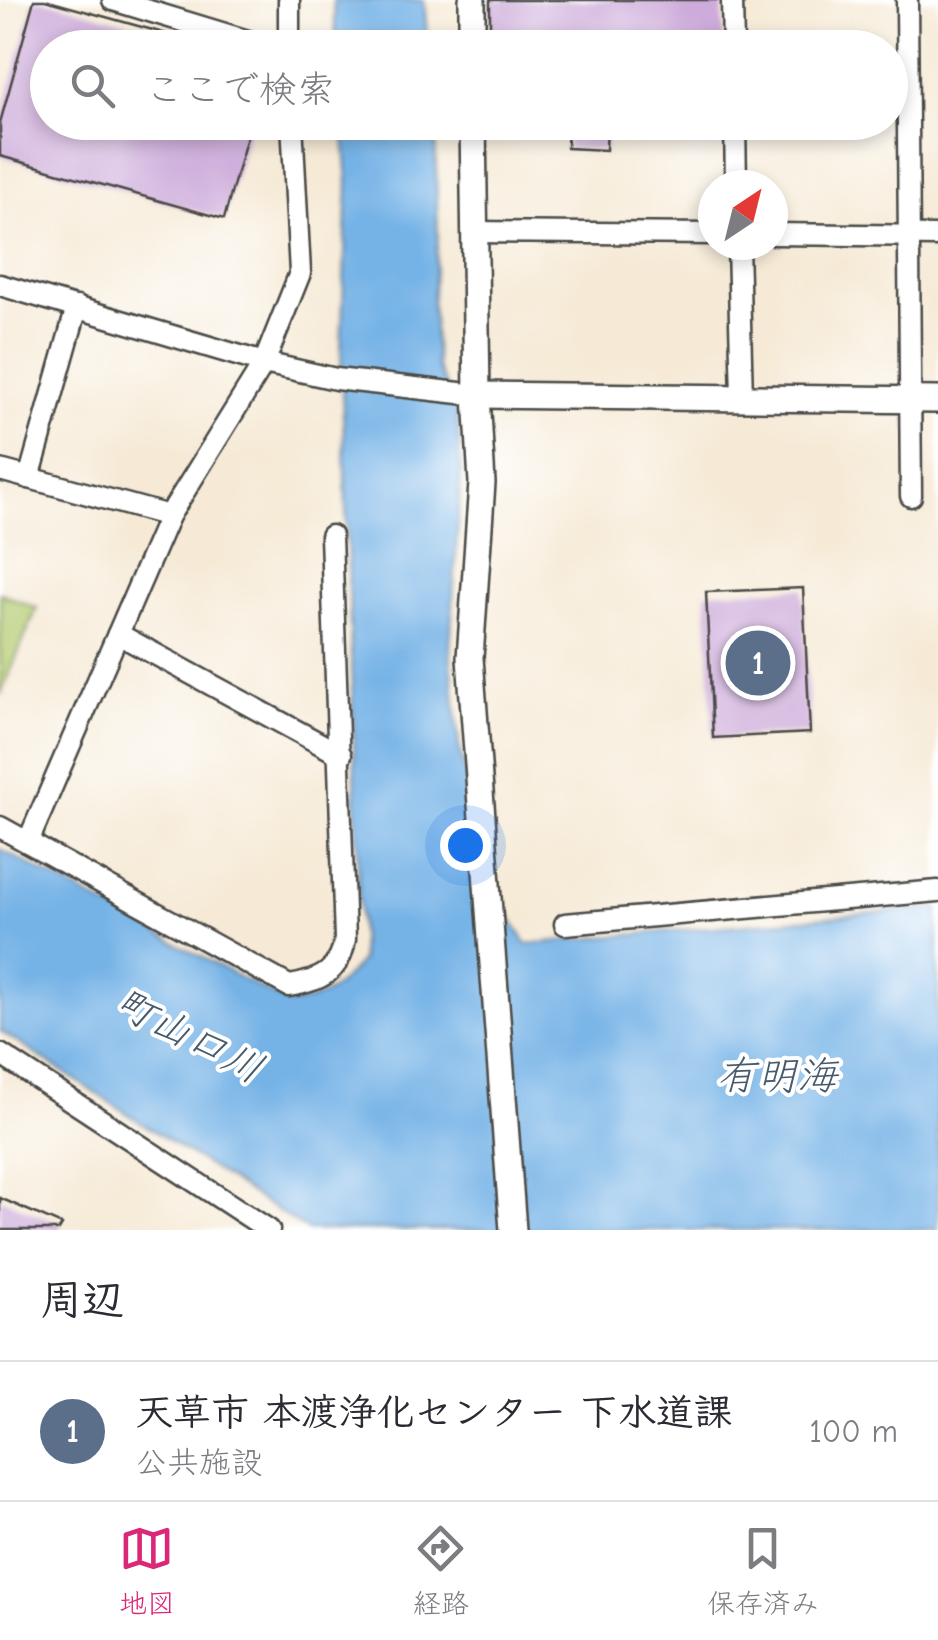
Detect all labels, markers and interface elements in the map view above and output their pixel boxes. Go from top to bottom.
search box [30,30,908,140]
icon: search [65,58,120,113]
text: ここで検索 [145,68,335,112]
north arrow [698,170,788,260]
pin: 1 [726,626,790,700]
your location [440,820,491,871]
water label: 町山口川 [107,979,271,1093]
water label: 有明海 [717,1053,840,1099]
text: 周辺 [40,1276,124,1325]
text: 天草市 本渡浄化センター 下水道課 [135,1391,732,1435]
text: 1 [66,1413,79,1450]
text: 100 m [809,1413,898,1450]
text: 公共施設 [135,1444,263,1481]
tab: 地図 [119,1521,175,1621]
tab: 経路 [413,1521,469,1621]
tab: 保存済み [707,1521,819,1621]

